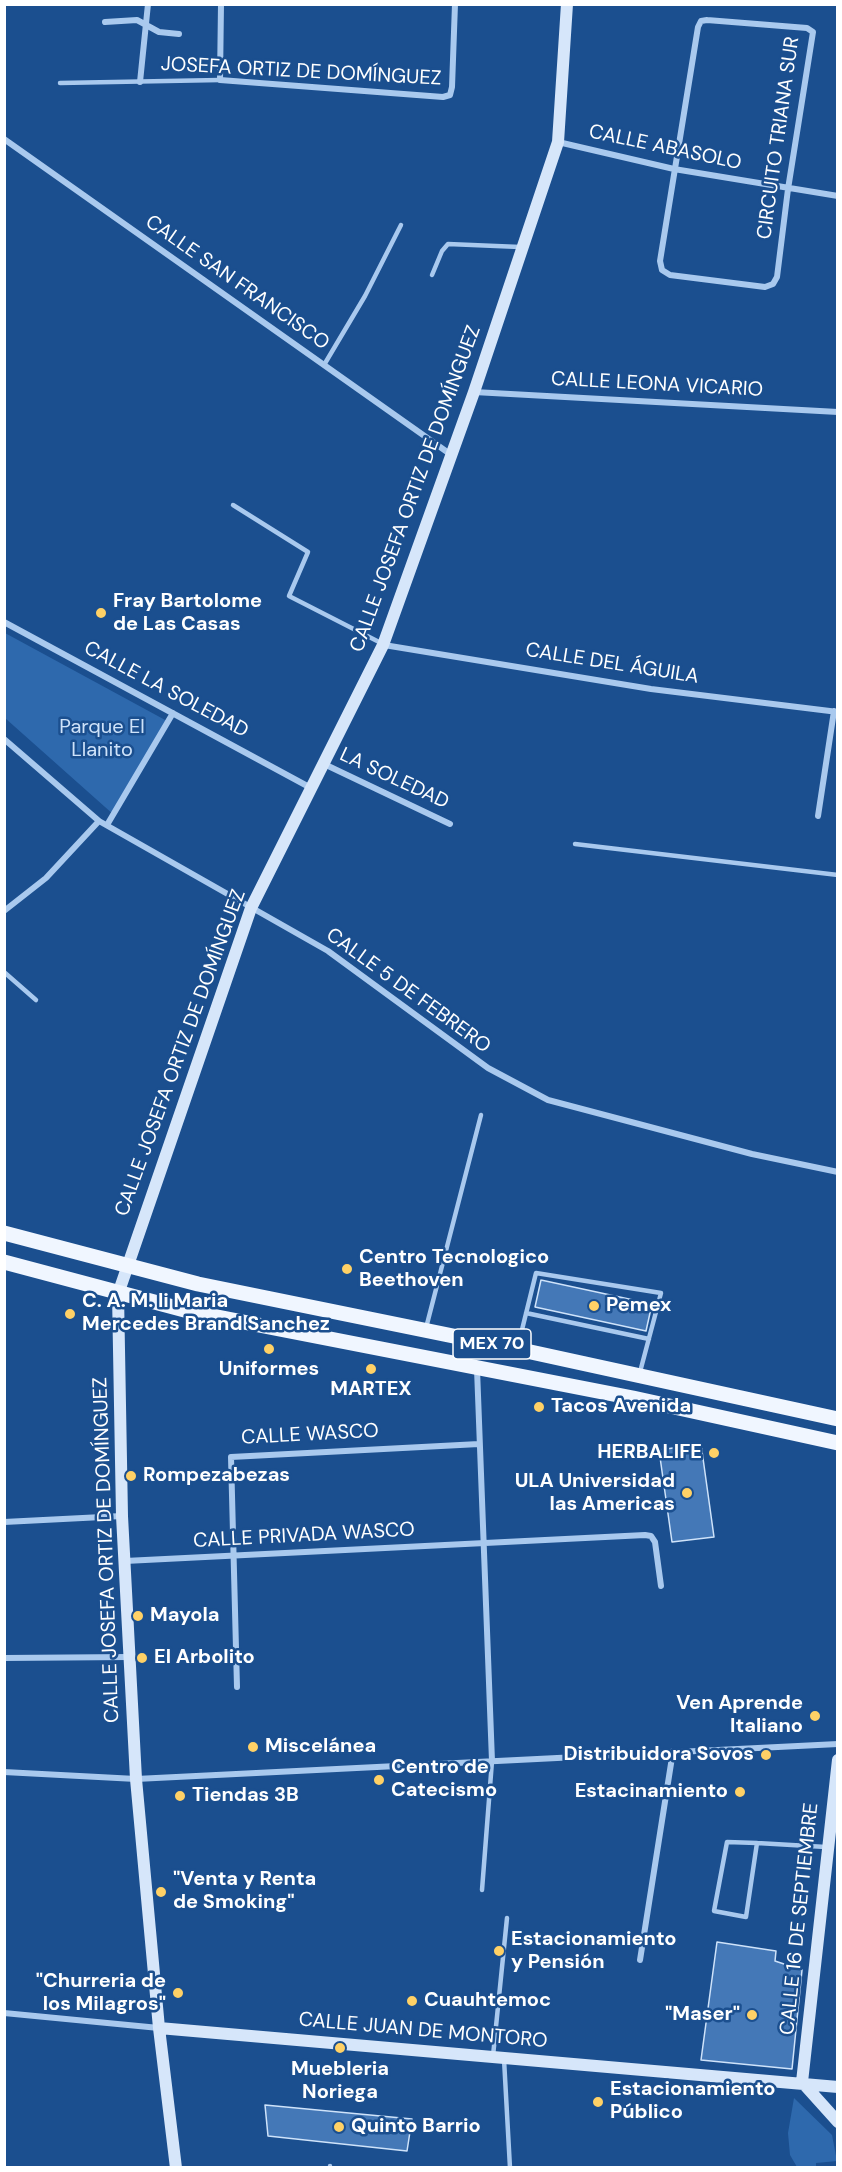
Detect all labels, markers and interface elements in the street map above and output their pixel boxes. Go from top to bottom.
street label: CIRCUITO TRIANA SUR [753,35,805,241]
street label: JOSEFA ORTIZ DE DOMÍNGUEZ [160,53,442,91]
street label: CALLE ABASOLO [587,120,743,176]
street label: CALLE SAN FRANCISCO [140,210,334,356]
street label: CALLE JOSEFA ORTIZ DE DOMÍNGUEZ [346,322,486,656]
street label: CALLE LEONA VICARIO [550,367,764,403]
place label: Fray Bartolome de Las Casas [113,590,262,637]
marker: Fray Bartolome de Las Casas [94,606,108,620]
street label: CALLE LA SOLEDAD [80,636,252,744]
street label: CALLE DEL ÁGUILA [524,638,700,690]
park label: Parque El Llanito [59,716,145,763]
street label: LA SOLEDAD [336,743,452,815]
street label: CALLE JOSEFA ORTIZ DE DOMÍNGUEZ [111,886,251,1220]
street label: CALLE 5 DE FEBRERO [321,923,495,1059]
place label: Centro Tecnologico Beethoven [359,1246,549,1293]
marker: Centro Tecnologico Beethoven [340,1262,354,1276]
place label: C. A. M. Ii Maria Mercedes Brand Sanchez [82,1290,330,1337]
place label: Pemex [606,1294,671,1318]
marker: Pemex [587,1299,601,1313]
marker: C. A. M. Ii Maria Mercedes Brand Sanchez [63,1307,77,1321]
road number: MEX 70 [453,1329,531,1359]
marker: Uniformes [262,1342,276,1356]
place label: Uniformes [219,1358,319,1382]
marker: MARTEX [364,1362,378,1376]
street label: CALLE JOSEFA ORTIZ DE DOMÍNGUEZ [89,1377,125,1723]
place label: MARTEX [330,1378,412,1402]
place label: Tacos Avenida [551,1395,691,1419]
marker: Tacos Avenida [532,1400,546,1414]
street label: CALLE WASCO [241,1419,379,1451]
place label: HERBALIFE [597,1441,702,1465]
marker: HERBALIFE [707,1446,721,1460]
place label: Rompezabezas [143,1464,290,1488]
marker: Rompezabezas [124,1469,138,1483]
place label: ULA Universidad las Americas [515,1470,675,1517]
marker: ULA Universidad las Americas [680,1486,694,1500]
street label: CALLE PRIVADA WASCO [193,1518,415,1554]
place label: Mayola [150,1604,220,1628]
marker: Mayola [131,1609,145,1623]
place label: El Arbolito [154,1646,255,1670]
marker: El Arbolito [135,1651,149,1665]
place label: Ven Aprende Italiano [676,1692,803,1739]
marker: Ven Aprende Italiano [808,1709,822,1723]
place label: Miscelánea [265,1735,376,1759]
marker: Miscelánea [246,1740,260,1754]
place label: Distribuidora Sovos [563,1743,754,1767]
marker: Distribuidora Sovos [759,1748,773,1762]
place label: Centro de Catecismo [391,1756,497,1803]
marker: Centro de Catecismo [372,1773,386,1787]
place label: Estacinamiento [575,1780,728,1804]
place label: Tiendas 3B [192,1784,299,1808]
marker: Estacinamiento [733,1785,747,1799]
marker: Tiendas 3B [173,1789,187,1803]
street label: CALLE 16 DE SEPTIEMBRE [776,1802,824,2036]
place label: "Venta y Renta de Smoking" [173,1868,316,1915]
marker: "Venta y Renta de Smoking" [154,1885,168,1899]
place label: Estacionamiento y Pensión [511,1928,677,1975]
marker: Estacionamiento y Pensión [492,1944,506,1958]
place label: "Churreria de los Milagros" [36,1970,166,2017]
marker: "Churreria de los Milagros" [171,1986,185,2000]
place label: Cuauhtemoc [424,1989,551,2013]
marker: Cuauhtemoc [405,1994,419,2008]
place label: "Maser" [665,2003,740,2027]
street label: CALLE JUAN DE MONTORO [298,2008,548,2054]
marker: "Maser" [745,2008,759,2022]
marker: Muebleria Noriega [333,2041,347,2055]
place label: Muebleria Noriega [291,2058,389,2105]
place label: Estacionamiento Público [610,2078,776,2125]
marker: Estacionamiento Público [591,2095,605,2109]
place label: Quinto Barrio [351,2115,481,2139]
marker: Quinto Barrio [332,2120,346,2134]

